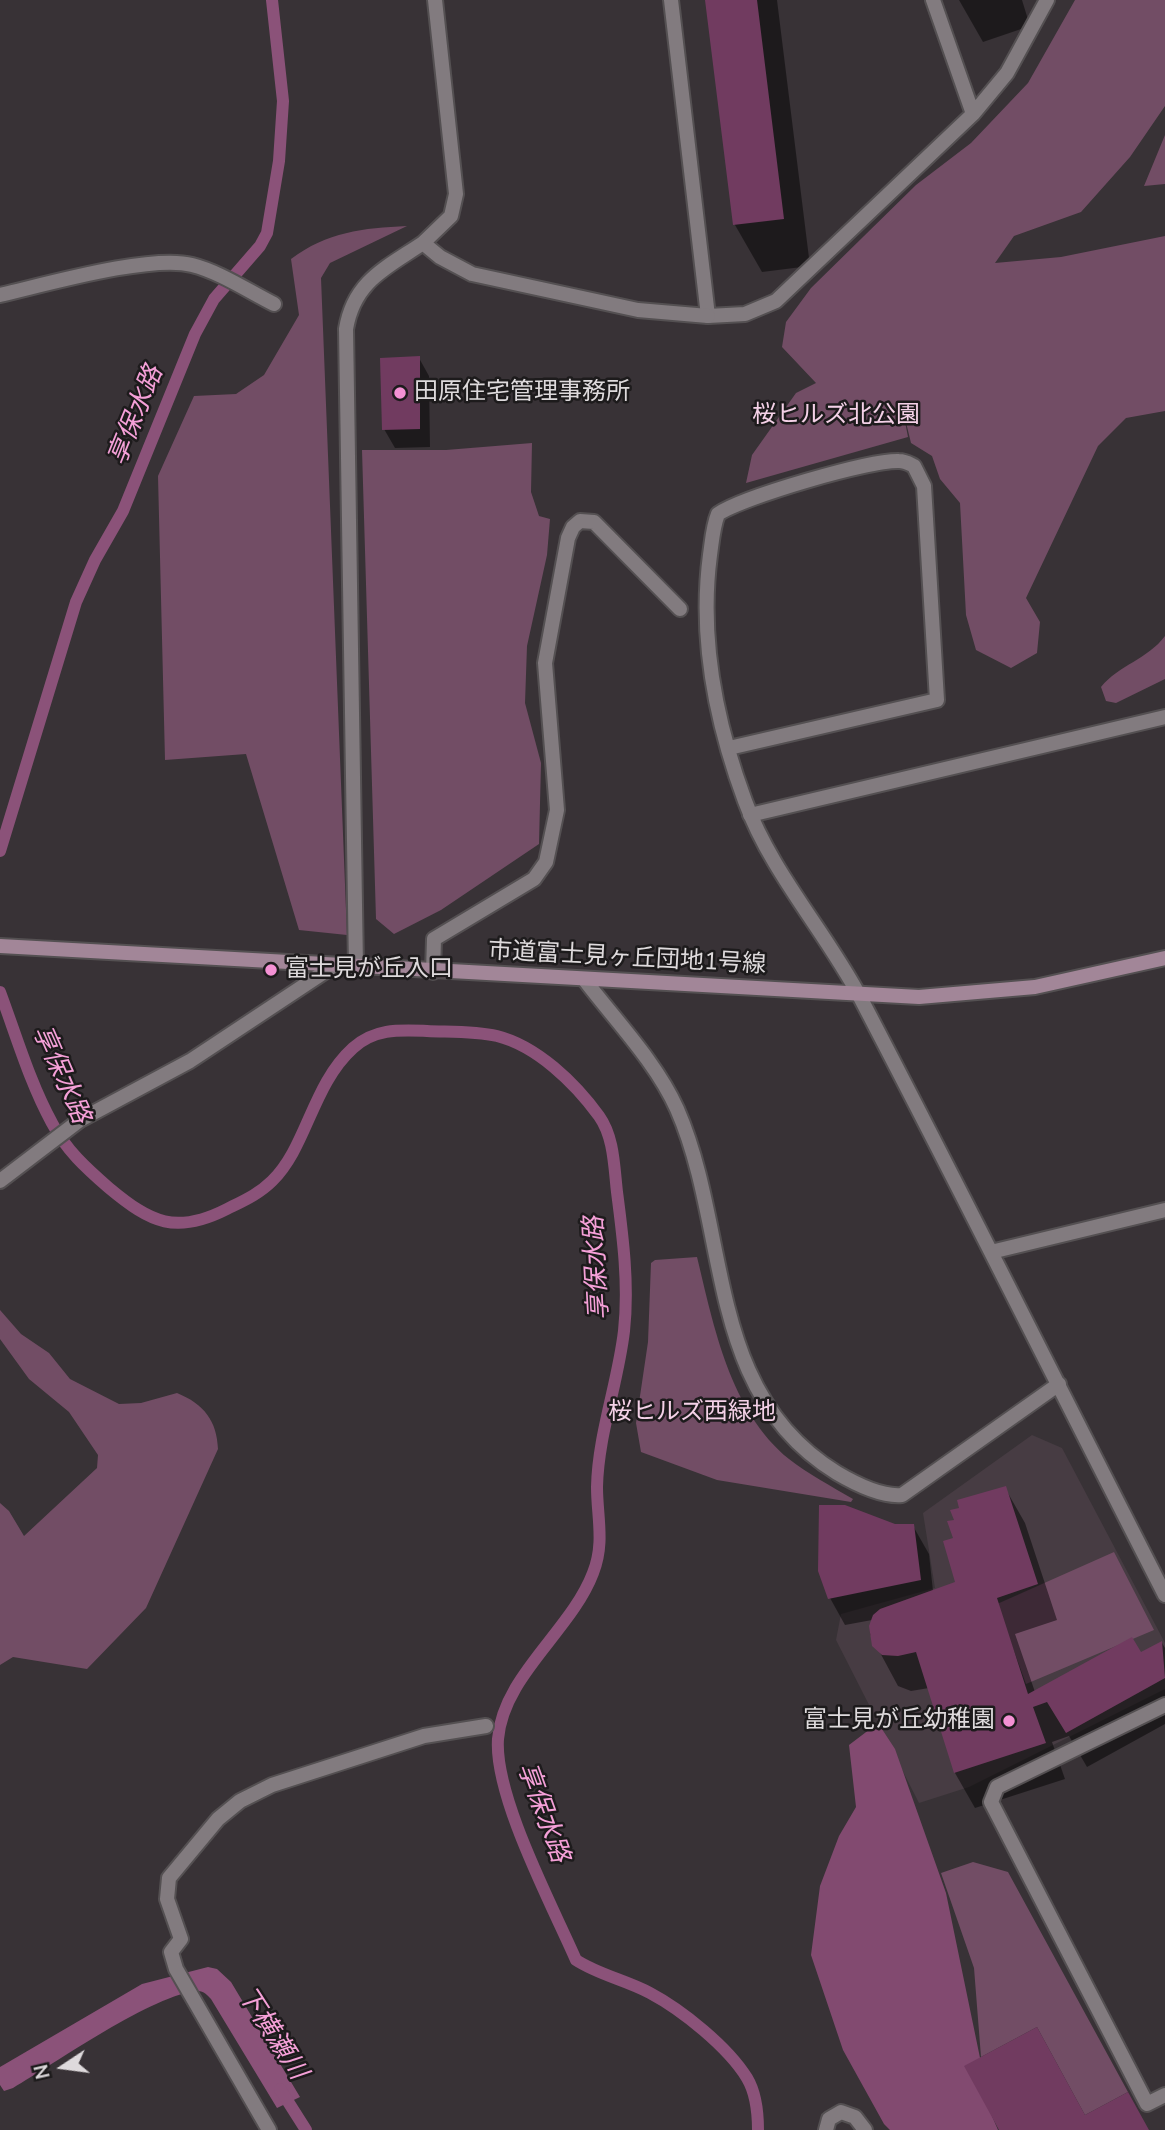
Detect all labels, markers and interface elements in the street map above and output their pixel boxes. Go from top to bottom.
water label: 享保水路 [103,362,171,470]
place label: 田原住宅管理事務所 [414,379,630,407]
marker: 田原住宅管理事務所 [392,385,408,401]
park label: 桜ヒルズ北公園 [752,402,920,430]
street label: 市道富士見ヶ丘団地1号線 [487,937,767,981]
place label: 富士見が丘入口 [285,956,453,984]
marker: 富士見が丘入口 [263,962,279,978]
water label: 享保水路 [25,1021,95,1129]
water label: 享保水路 [580,1215,616,1321]
park label: 桜ヒルズ西緑地 [608,1399,776,1427]
place label: 富士見が丘幼稚園 [803,1707,995,1735]
marker: 富士見が丘幼稚園 [1001,1713,1017,1729]
water label: 享保水路 [510,1759,574,1867]
water label: 下横瀬川 [230,1982,312,2086]
north arrow [28,2032,98,2102]
text: N [28,2062,57,2082]

